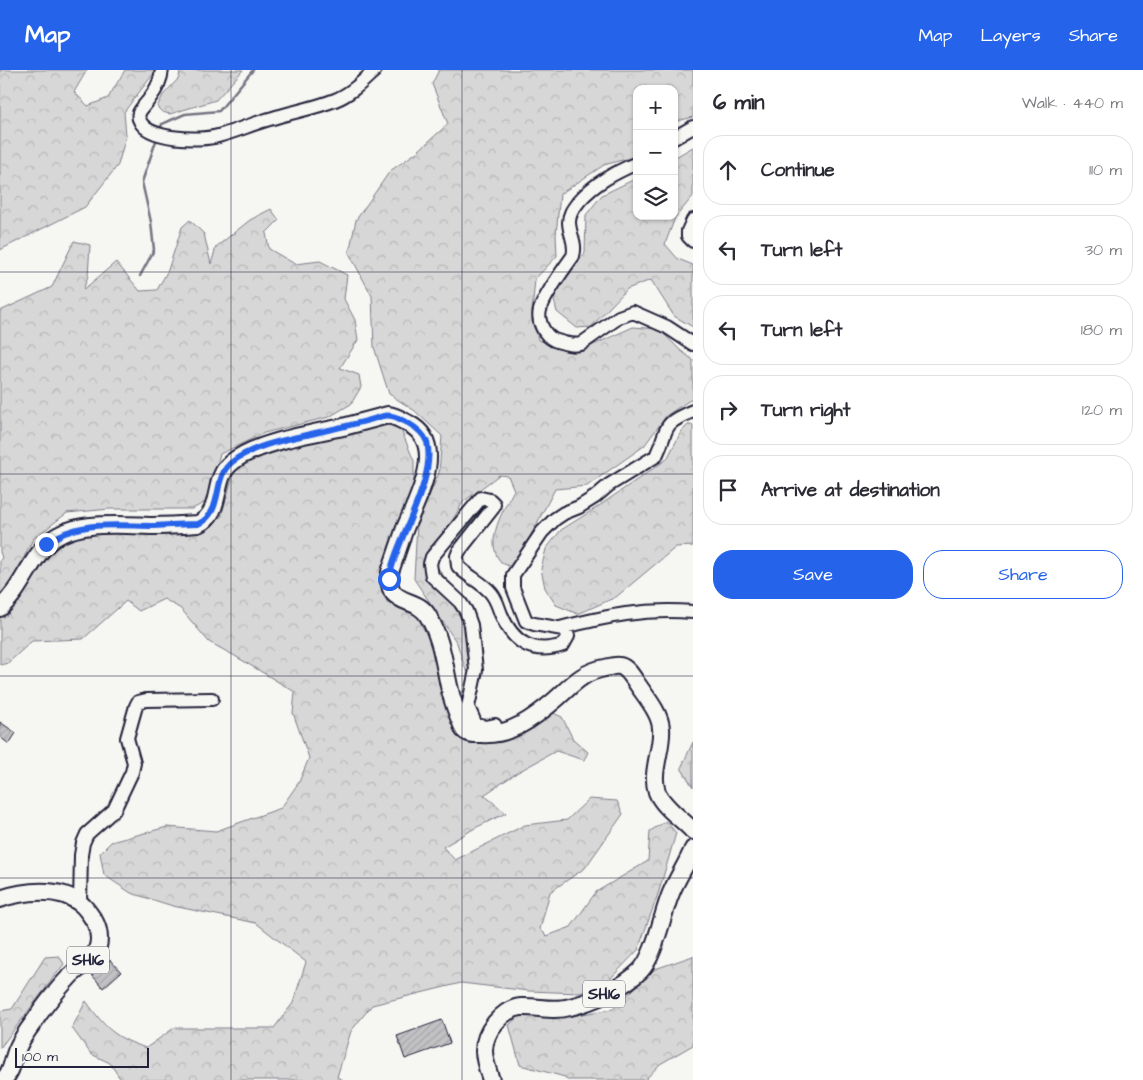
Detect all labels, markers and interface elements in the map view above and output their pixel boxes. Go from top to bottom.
text: Map [25,18,70,52]
text: Map [918,23,952,48]
text: Layers [980,23,1041,48]
text: Share [1069,23,1118,48]
map controls [633,85,678,220]
button: + [633,85,678,130]
text: 6 min [713,88,765,117]
text: Walk · 440 m [1022,92,1123,114]
button: − [633,130,678,175]
icon: ahead [714,156,742,184]
text: Continue [761,157,835,184]
text: 110 m [1089,159,1122,181]
button: layers [633,175,678,220]
icon: left [714,236,742,264]
text: Turn left [761,237,842,264]
text: 30 m [1085,239,1122,261]
icon: left [714,316,742,344]
text: Turn left [761,317,842,344]
text: 180 m [1081,319,1122,341]
icon: right [714,396,742,424]
text: Turn right [761,397,850,424]
text: 120 m [1082,399,1122,421]
icon: arrive [714,476,742,504]
text: Arrive at destination [761,477,940,504]
route end [35,533,58,556]
button: Save [713,550,913,599]
button: Share [923,550,1123,599]
route start [378,568,401,591]
road number: SH16 [67,946,109,974]
road number: SH16 [583,981,625,1008]
scale bar [15,1045,149,1068]
text: 100 m [22,1047,58,1067]

